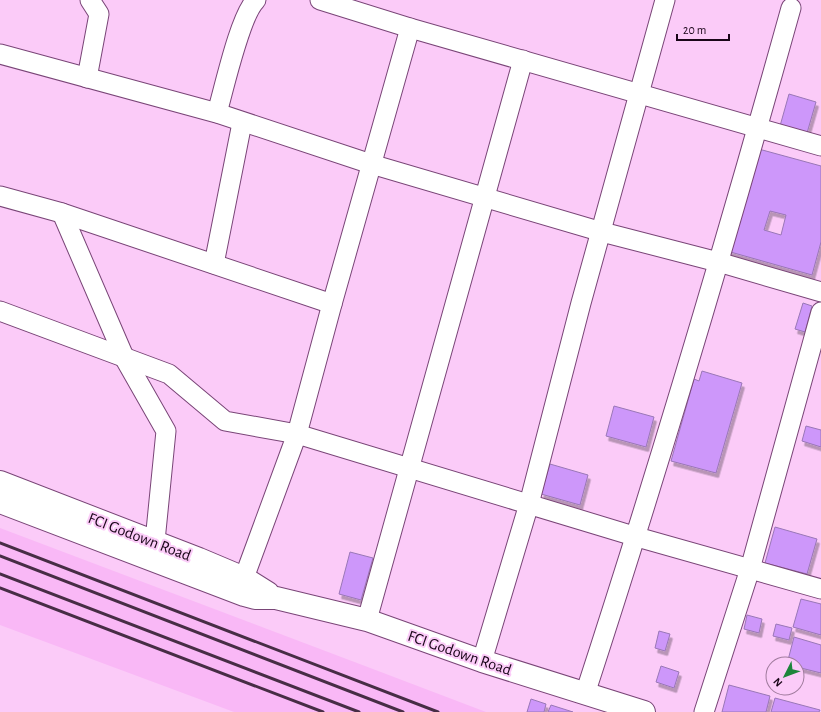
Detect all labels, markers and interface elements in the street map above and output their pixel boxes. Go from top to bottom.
scale bar [677,16,729,42]
text: 20 m [683,24,706,36]
street label: FCI Godown Road [86,510,193,564]
street label: FCI Godown Road [406,628,514,678]
north arrow [765,656,805,696]
text: N [771,676,785,689]

